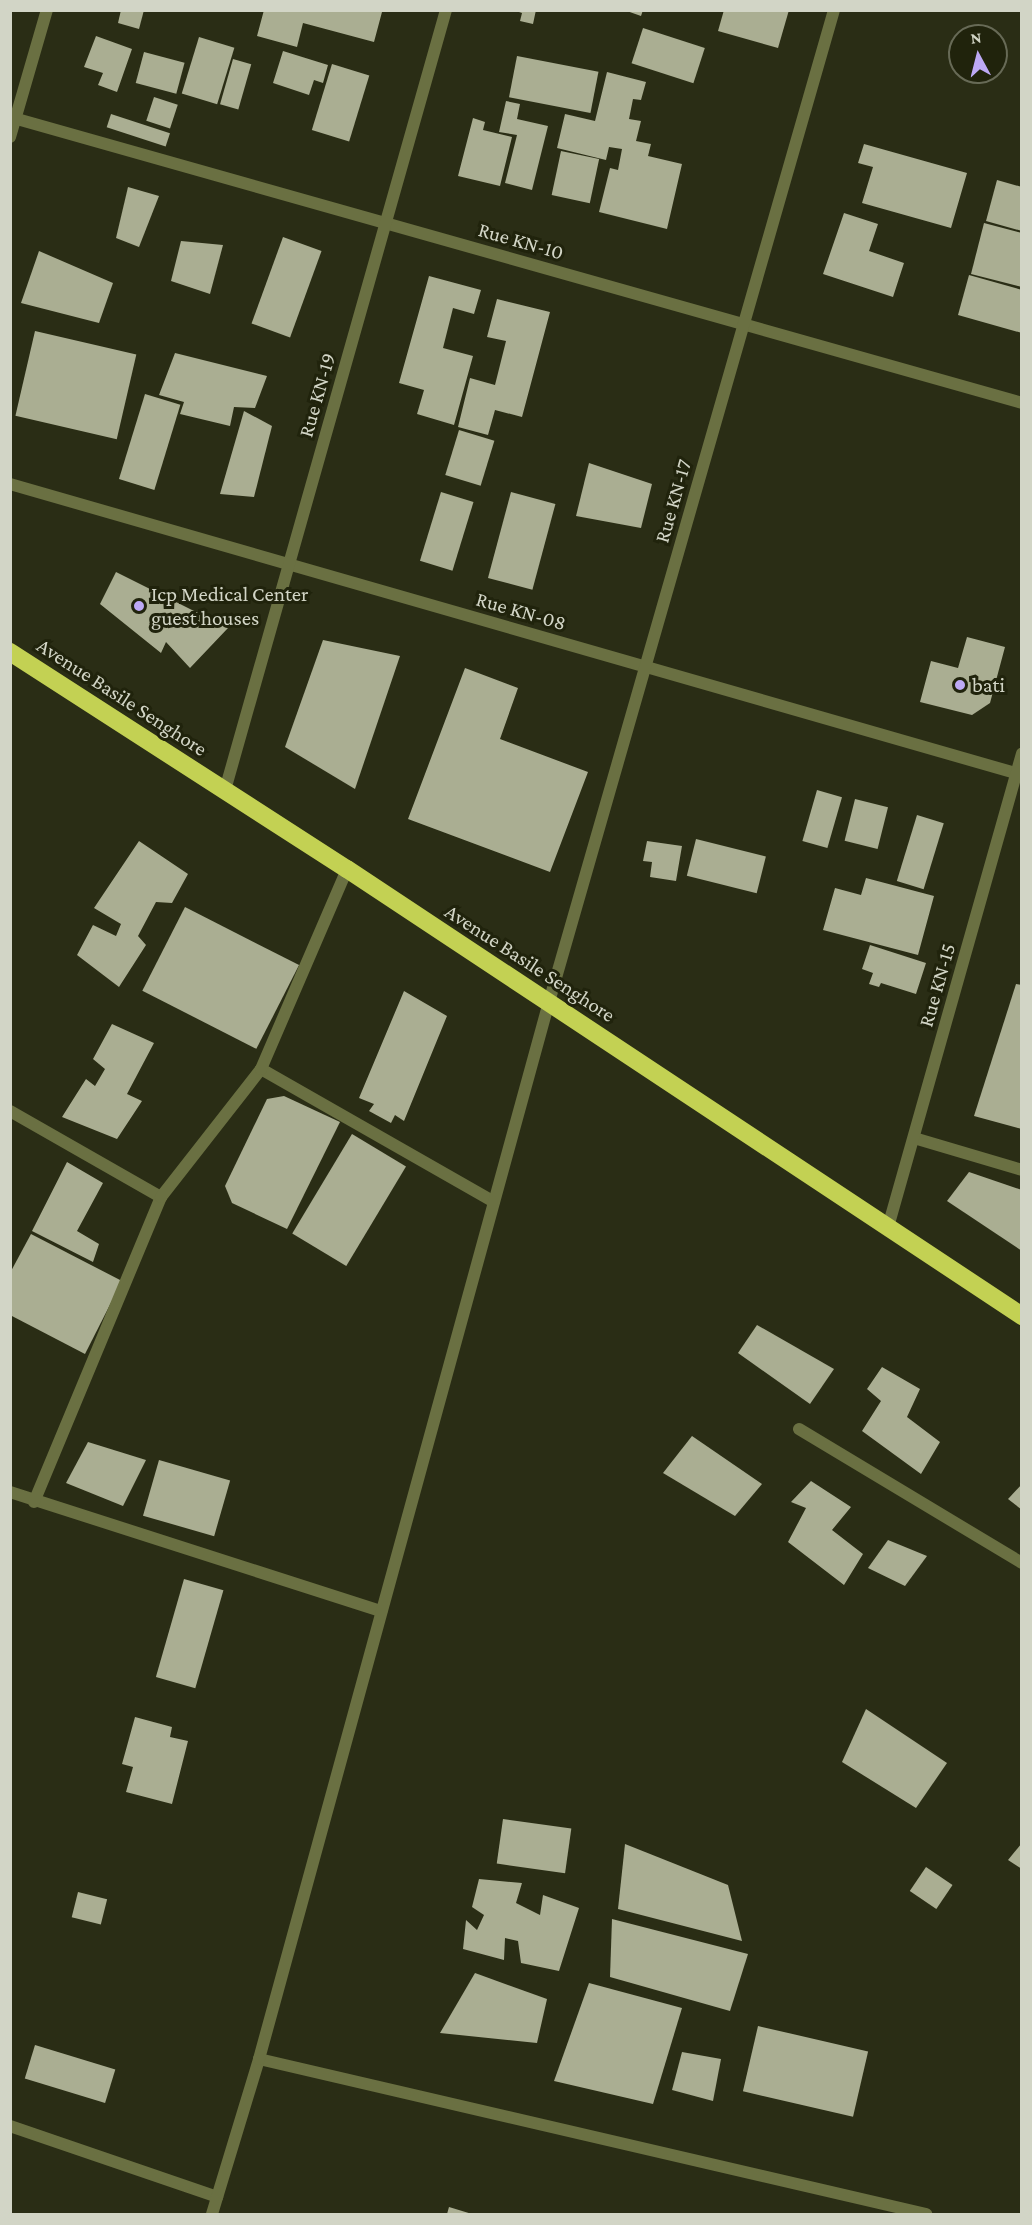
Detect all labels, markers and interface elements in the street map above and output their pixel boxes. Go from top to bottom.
north arrow [948,24,1008,84]
text: N [970,29,982,47]
street label: Rue KN-10 [475,217,567,265]
street label: Rue KN-19 [293,350,341,440]
street label: Rue KN-17 [649,456,697,546]
place label: Icp Medical Center guest houses [151,581,308,631]
street label: Rue KN-08 [473,586,569,636]
marker: Icp Medical Center guest houses [132,599,146,613]
street label: Avenue Basile Senghore [32,633,212,761]
place label: bati [972,672,1005,698]
marker: bati [953,678,967,692]
street label: Avenue Basile Senghore [440,899,620,1027]
street label: Rue KN-15 [913,940,961,1030]

